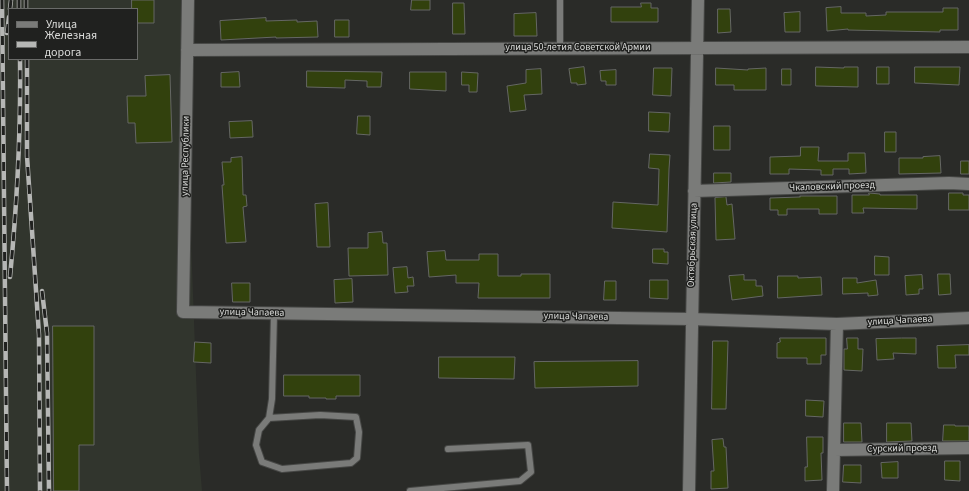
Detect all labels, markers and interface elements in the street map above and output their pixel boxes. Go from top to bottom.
legend [8,8,138,60]
text: Улица [46,16,77,33]
text: Железная дорога [45,27,97,61]
street label: улица 50-летия Советской Армии [505,42,651,54]
street label: улица Республики [179,116,193,196]
street label: Чкаловский проезд [789,180,875,194]
street label: Октябрьская улица [686,203,700,287]
street label: улица Чапаева [219,306,285,320]
street label: улица Чапаева [543,310,609,324]
street label: улица Чапаева [867,313,933,329]
street label: Сурский проезд [867,442,937,456]

